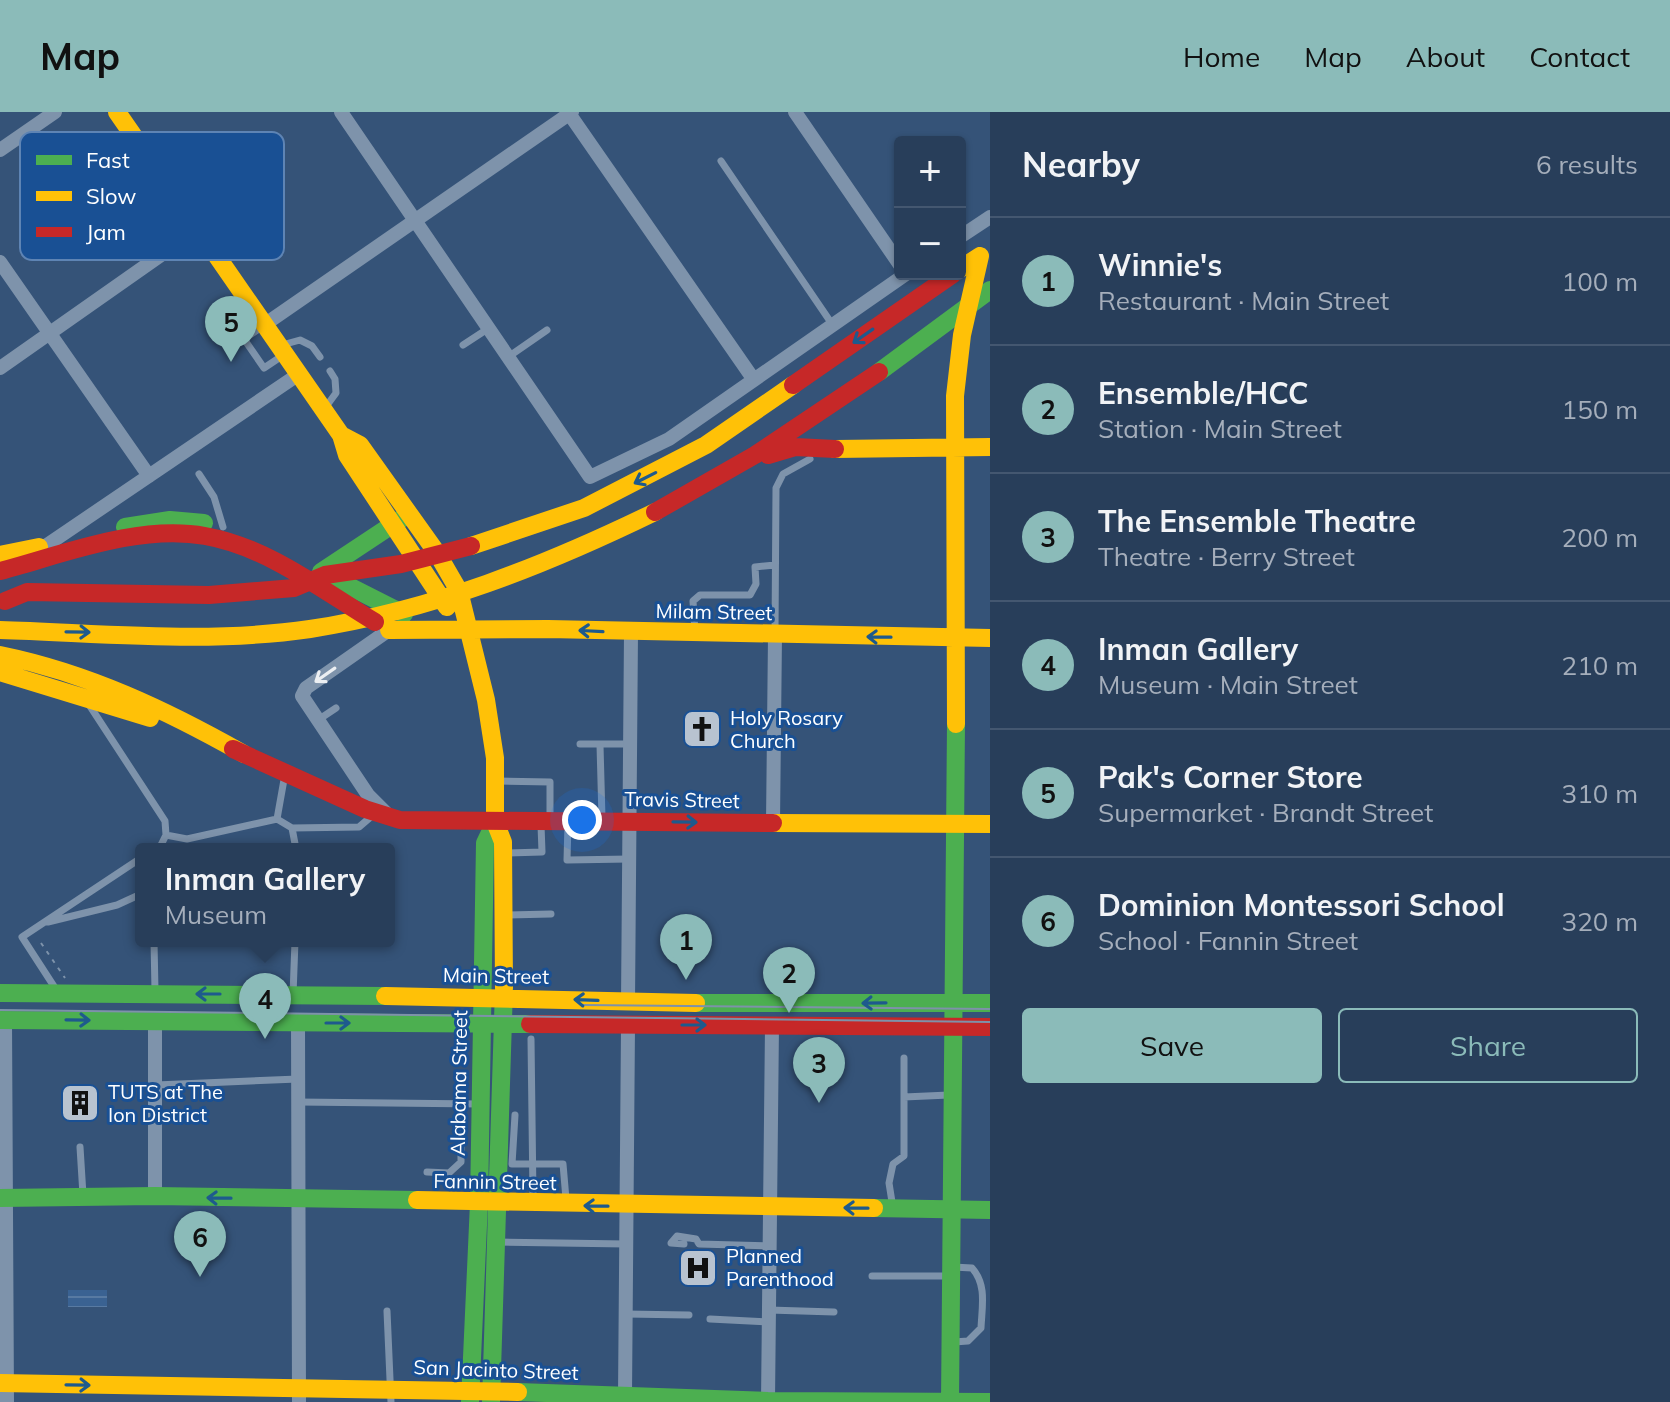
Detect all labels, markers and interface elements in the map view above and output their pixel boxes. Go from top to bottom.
text: Map [40,32,120,80]
text: Home [1183,39,1260,74]
text: Map [1304,39,1362,74]
text: About [1406,39,1485,74]
text: Contact [1529,39,1630,74]
legend [20,132,284,260]
map controls [894,136,966,280]
button: + [894,136,966,208]
text: Nearby [1022,143,1140,186]
text: Fast [86,146,130,174]
text: 6 results [1536,148,1638,181]
text: Slow [86,182,136,210]
button: − [894,208,966,280]
text: Jam [86,218,126,246]
text: Winnie's [1098,246,1222,284]
text: 1 [1040,265,1056,298]
text: 100 m [1562,265,1638,298]
text: Restaurant · Main Street [1098,284,1389,317]
pin: 5 [205,296,257,362]
one-way arrow [852,328,874,344]
text: Ensemble/HCC [1098,374,1309,412]
text: 2 [1040,393,1056,426]
text: 150 m [1562,393,1638,426]
text: Station · Main Street [1098,412,1342,445]
one-way arrow [634,470,658,486]
text: The Ensemble Theatre [1098,502,1416,540]
text: 3 [1040,521,1056,554]
text: 200 m [1562,521,1638,554]
text: Theatre · Berry Street [1098,540,1355,573]
street label: Milam Street [655,598,773,625]
one-way arrow [578,623,605,638]
one-way arrow [64,624,91,639]
one-way arrow [866,629,893,644]
text: Inman Gallery [1098,630,1298,668]
text: 4 [1040,649,1056,682]
text: 210 m [1562,649,1638,682]
one-way arrow [315,667,337,683]
text: Museum · Main Street [1098,668,1358,701]
place label: Holy Rosary Church [730,705,843,753]
church icon: Holy Rosary Church [681,708,723,750]
text: Pak's Corner Store [1098,758,1363,796]
text: 5 [1040,777,1056,810]
text: 310 m [1562,777,1638,810]
street label: Travis Street [624,786,740,813]
text: Supermarket · Brandt Street [1098,796,1433,829]
your location [562,800,602,840]
one-way arrow [671,815,698,830]
popup [135,843,395,947]
text: Inman Gallery [165,860,365,898]
text: Dominion Montessori School [1098,886,1505,924]
text: Museum [165,898,267,931]
text: 6 [1040,905,1056,938]
text: 320 m [1562,905,1638,938]
pin: 1 [660,914,712,980]
text: School · Fannin Street [1098,924,1358,957]
pin: 2 [763,947,815,1013]
street label: Main Street [443,962,549,989]
pin: 4 [239,973,291,1039]
one-way arrow [195,987,222,1002]
one-way arrow [573,992,600,1007]
one-way arrow [861,996,888,1011]
button: Save [1022,1008,1322,1083]
button: Share [1338,1008,1638,1083]
street label: Alabama Street [445,1010,472,1156]
one-way arrow [64,1013,91,1028]
one-way arrow [324,1015,351,1031]
one-way arrow [680,1017,707,1033]
pin: 3 [793,1037,845,1103]
place label: TUTS at The Ion District [108,1079,223,1127]
building icon: TUTS at The Ion District [59,1082,101,1124]
street label: Fannin Street [433,1168,557,1195]
one-way arrow [206,1190,233,1205]
one-way arrow [583,1198,610,1214]
one-way arrow [843,1200,870,1215]
pin: 6 [174,1211,226,1277]
place label: Planned Parenthood [726,1243,834,1291]
hospital icon: Planned Parenthood [677,1247,719,1289]
street label: San Jacinto Street [413,1354,579,1385]
one-way arrow [64,1377,91,1393]

